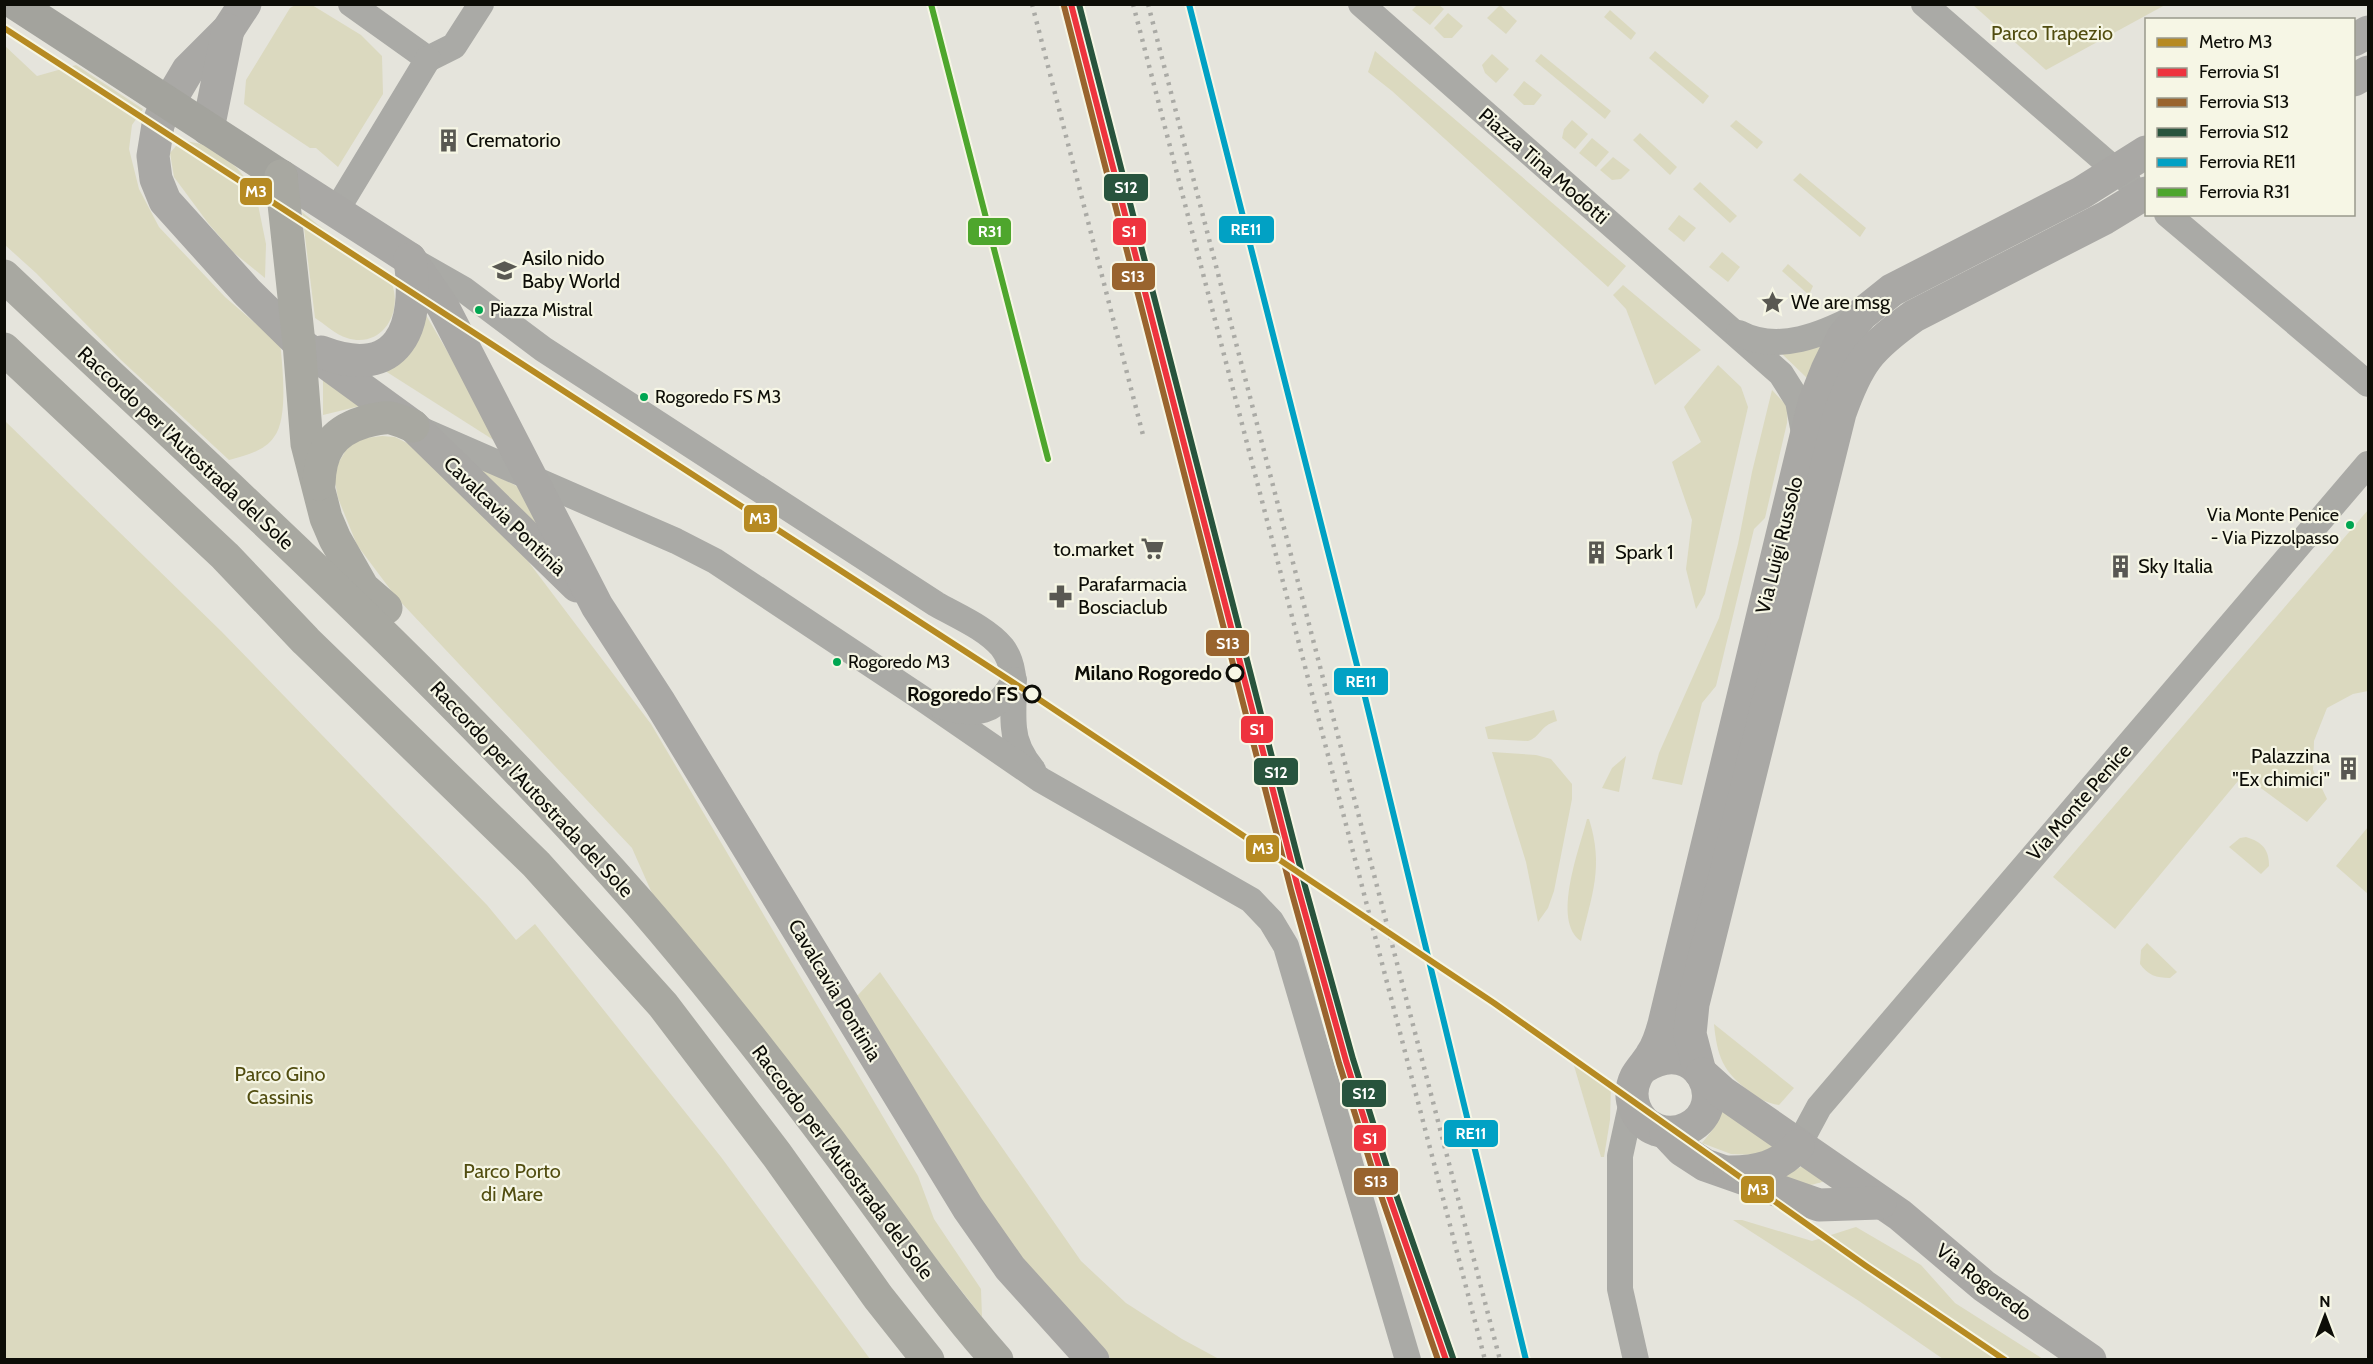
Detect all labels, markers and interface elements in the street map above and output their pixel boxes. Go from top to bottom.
legend [2145,18,2355,216]
park label: Parco Trapezio [1991,21,2113,45]
text: Metro M3 [2199,31,2272,53]
text: Ferrovia S1 [2199,61,2279,83]
text: Ferrovia S13 [2199,91,2289,113]
street label: Piazza Tina Modotti [1474,103,1614,229]
text: Ferrovia S12 [2199,121,2289,143]
building icon: Crematorio [435,127,461,153]
place label: Crematorio [466,128,561,152]
text: Ferrovia RE11 [2199,151,2296,173]
line badge: S12 [1103,173,1149,202]
line badge: M3 [239,177,273,206]
text: S12 [1114,178,1138,197]
text: Ferrovia R31 [2199,181,2290,203]
text: M3 [245,182,267,201]
line badge: RE11 [1218,215,1275,244]
line badge: R31 [967,217,1012,246]
line badge: S1 [1112,217,1147,246]
text: RE11 [1231,220,1261,239]
text: R31 [978,222,1002,241]
text: S1 [1121,222,1137,241]
place label: Asilo nido Baby World [522,246,620,293]
school or university icon: Asilo nido Baby World [491,257,517,283]
line badge: S13 [1111,262,1156,291]
text: S13 [1121,267,1145,286]
place icon: We are msg [1760,289,1786,315]
place label: We are msg [1791,290,1891,314]
place label: Piazza Mistral [490,299,593,321]
marker: Piazza Mistral [473,304,485,316]
street label: Raccordo per l'Autostrada del Sole [73,341,299,555]
place label: Rogoredo FS M3 [655,386,781,408]
marker: Rogoredo FS M3 [638,391,650,403]
street label: Cavalcavia Pontinia [439,451,572,581]
street label: Via Luigi Russolo [1750,474,1808,616]
line badge: M3 [743,504,778,533]
place label: Via Monte Penice - Via Pizzolpasso [2207,504,2339,549]
text: M3 [749,509,771,528]
marker: Via Monte Penice - Via Pizzolpasso [2344,519,2356,531]
supermarket icon: to.market [1139,536,1165,562]
place label: to.market [1053,537,1134,561]
building icon: Spark 1 [1584,539,1610,565]
place label: Spark 1 [1615,540,1674,564]
building icon: Sky Italia [2107,553,2133,579]
place label: Sky Italia [2138,554,2213,578]
place label: Parafarmacia Bosciaclub [1078,572,1187,619]
pharmacy icon: Parafarmacia Bosciaclub [1047,583,1073,609]
line badge: S13 [1205,629,1250,657]
text: S13 [1216,634,1240,653]
place label: Rogoredo M3 [848,651,950,673]
marker: Rogoredo M3 [831,656,843,668]
place label: Milano Rogoredo [1074,661,1222,685]
marker: Milano Rogoredo [1226,664,1244,682]
line badge: RE11 [1333,667,1389,696]
text: RE11 [1346,672,1376,691]
street label: Raccordo per l'Autostrada del Sole [425,676,639,902]
place label: Rogoredo FS [907,682,1018,706]
marker: Rogoredo FS [1023,685,1041,703]
line badge: S1 [1240,715,1274,744]
text: S1 [1249,720,1265,739]
street label: Via Monte Penice [2022,739,2136,865]
place label: Palazzina "Ex chimici" [2232,744,2330,791]
building icon: Palazzina "Ex chimici" [2335,755,2361,781]
line badge: S12 [1253,757,1299,786]
text: S12 [1264,763,1288,782]
line badge: M3 [1245,834,1280,863]
text: M3 [1252,839,1274,858]
street label: Cavalcavia Pontinia [783,915,887,1066]
street label: Raccordo per l'Autostrada del Sole [747,1040,939,1284]
park label: Parco Gino Cassinis [235,1062,326,1109]
line badge: S12 [1341,1079,1387,1108]
text: S12 [1352,1084,1376,1103]
line badge: RE11 [1443,1119,1499,1148]
line badge: S1 [1353,1124,1387,1152]
text: RE11 [1456,1124,1486,1143]
text: S1 [1362,1129,1378,1148]
park label: Parco Porto di Mare [463,1159,561,1206]
line badge: S13 [1353,1167,1399,1196]
text: S13 [1364,1172,1388,1191]
line badge: M3 [1740,1175,1775,1204]
text: M3 [1747,1180,1769,1199]
street label: Via Rogoredo [1931,1238,2037,1326]
north arrow [2295,1286,2355,1346]
text: N [2319,1292,2331,1311]

